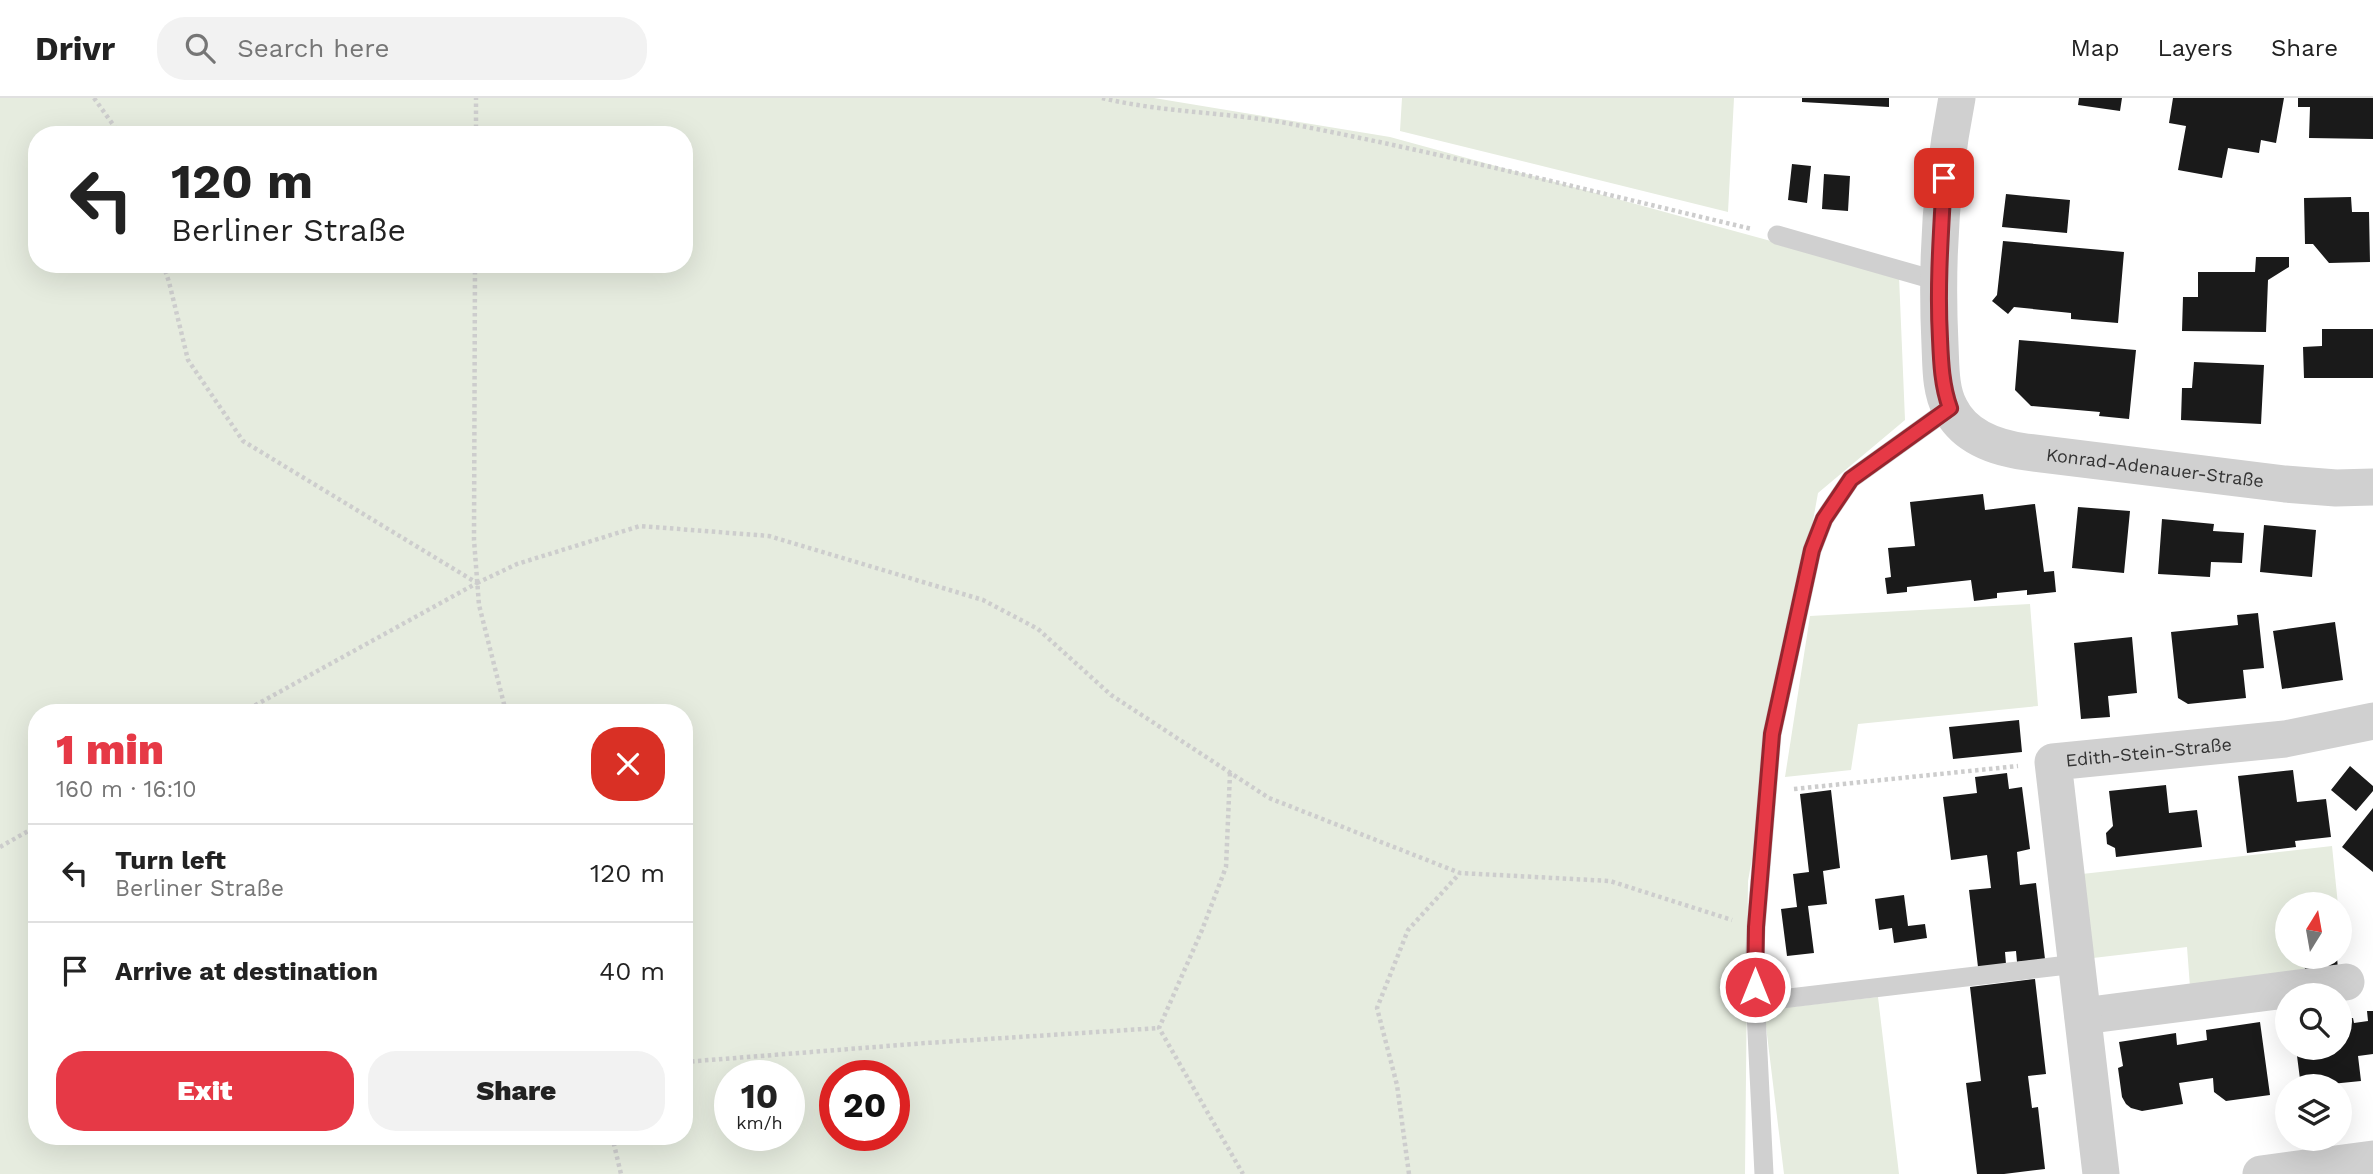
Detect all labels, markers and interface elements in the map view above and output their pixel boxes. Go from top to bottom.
search box [157,17,647,80]
text: Drivr [35,29,115,68]
icon: search [181,29,219,67]
text: Search here [237,33,390,63]
text: Map [2071,34,2119,62]
text: Layers [2157,34,2233,62]
text: Share [2271,34,2338,62]
pin [1914,148,1974,208]
text: 120 m [171,152,313,210]
icon: left [56,154,147,245]
icon: arrive [1925,159,1963,197]
text: Berliner Straße [171,211,406,249]
street label: Konrad-Adenauer-Straße [2045,444,2265,491]
text: 1 min [56,725,164,774]
button: close [591,727,665,801]
street label: Edith-Stein-Straße [2065,733,2233,771]
text: 160 m · 16:10 [56,776,196,803]
text: Turn left [115,845,226,875]
icon: left [56,854,94,892]
text: 120 m [590,858,665,888]
text: Berliner Straße [115,875,284,902]
north arrow [2275,892,2352,970]
map controls [2275,892,2352,1151]
position arrow [1718,950,1792,1024]
icon: arrive [56,952,94,990]
text: Arrive at destination [115,956,378,986]
text: 40 m [599,956,665,986]
button: search [2275,983,2352,1060]
button: Exit [56,1051,354,1131]
button: Share [368,1051,665,1131]
speed limit sign: 20 [819,1060,910,1151]
button: layers [2275,1074,2352,1151]
text: 10 [741,1075,778,1117]
text: km/h [736,1112,783,1133]

